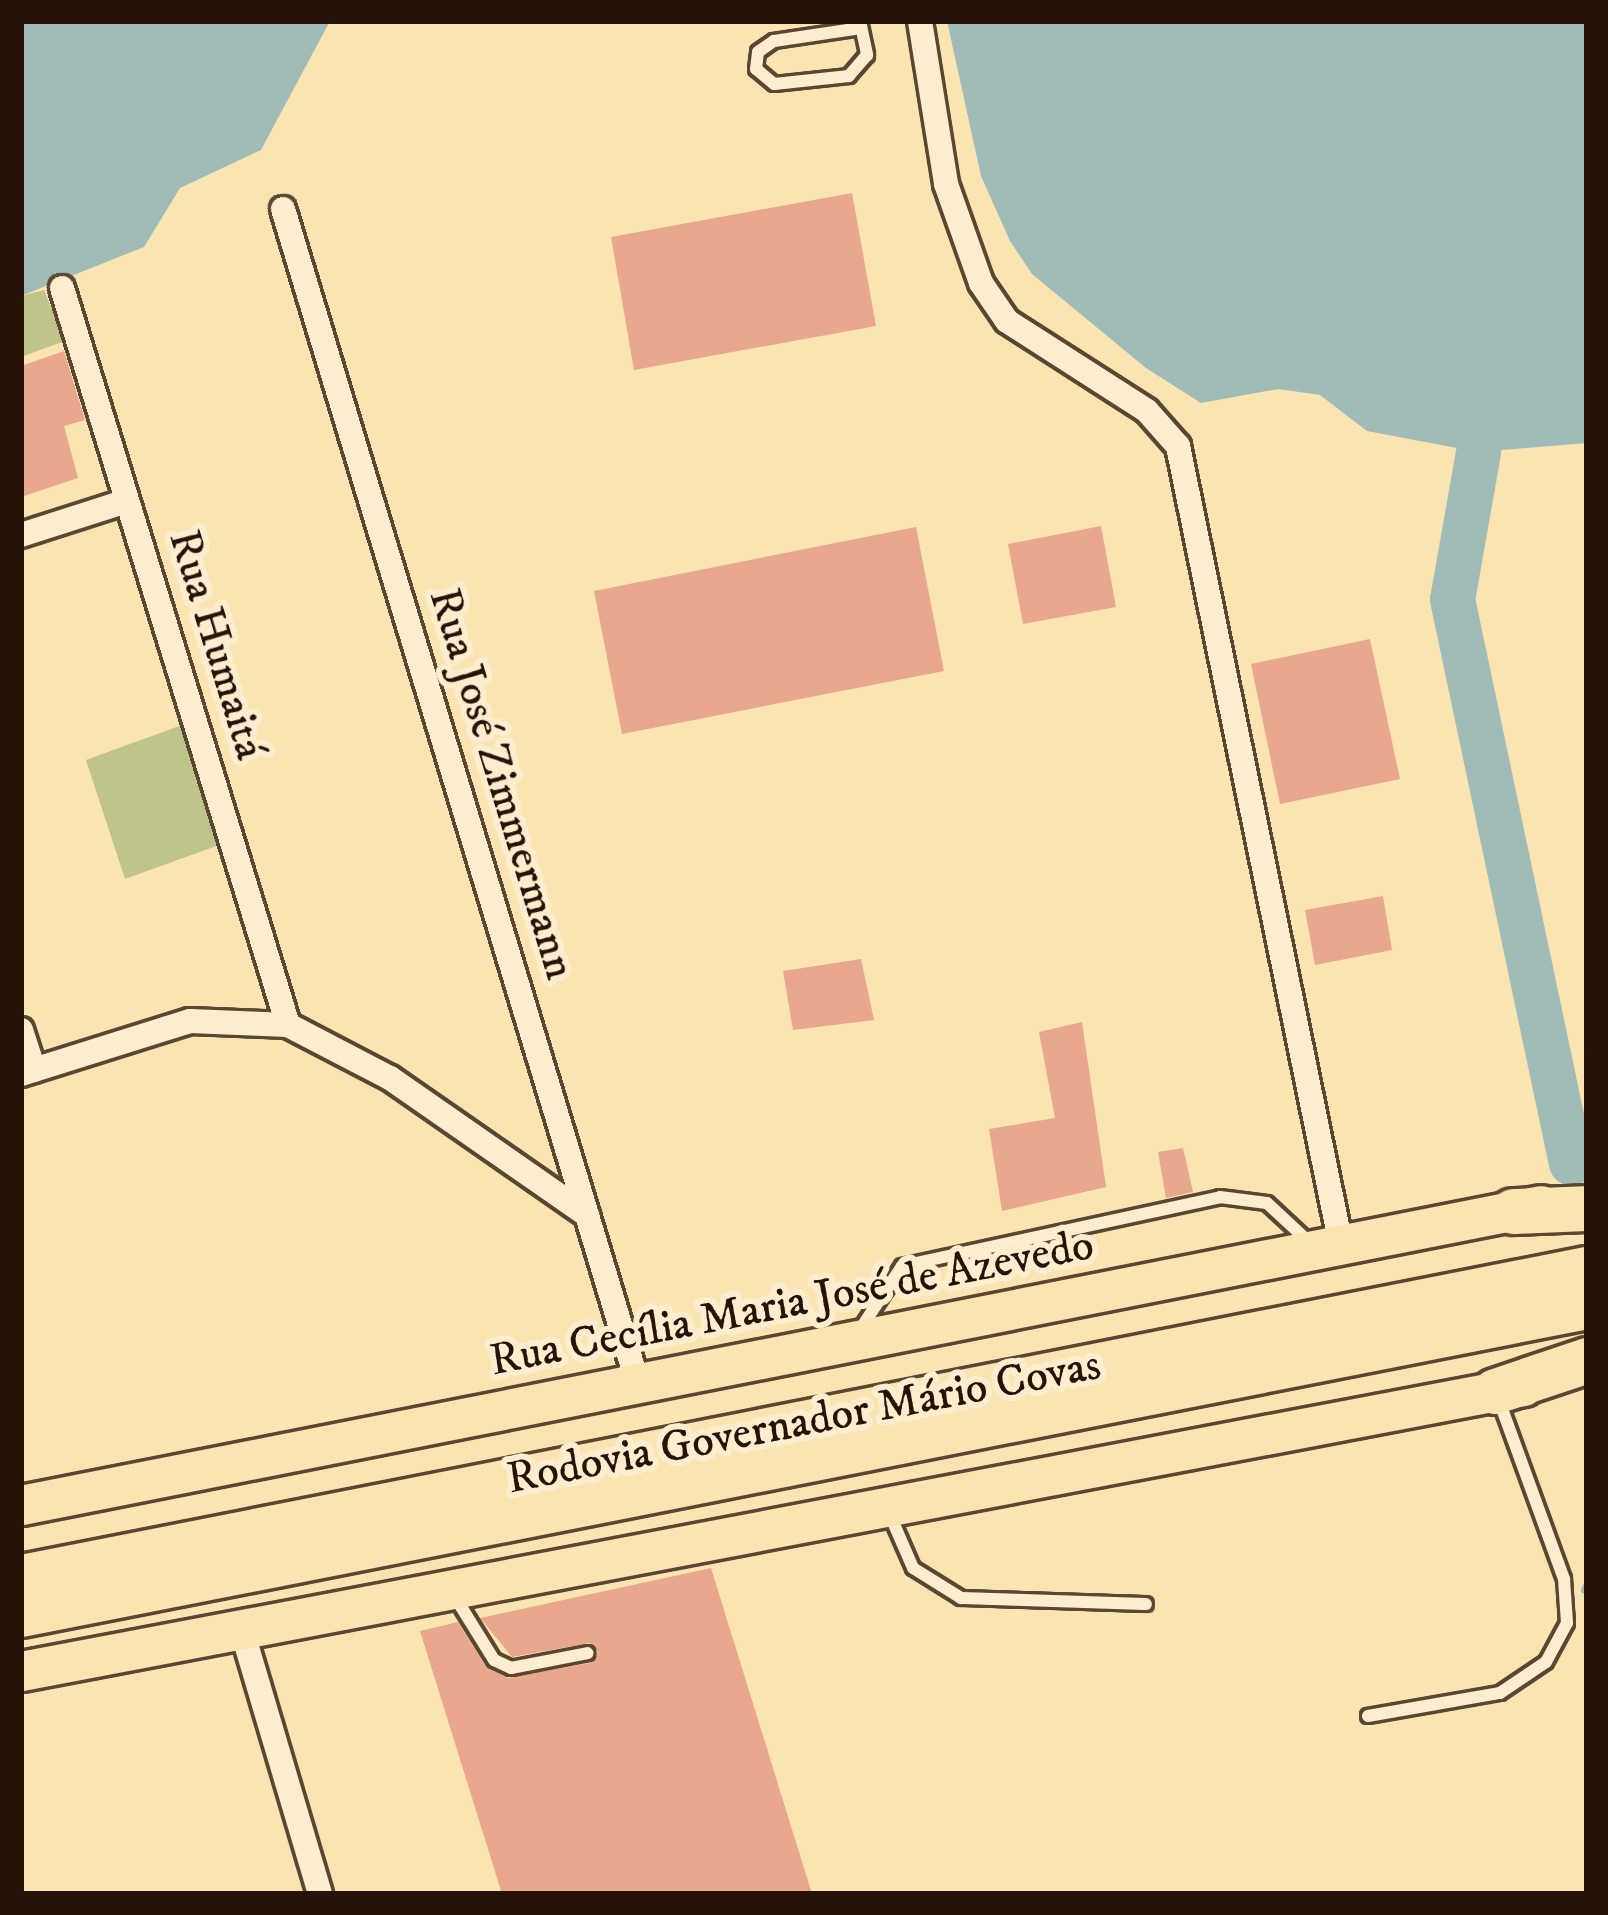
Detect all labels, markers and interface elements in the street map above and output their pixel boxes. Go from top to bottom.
street label: Rua Humaitá [156,524,276,766]
street label: Rua José Zimmermann [416,582,586,986]
street label: Rua Cecília Maria José de Azevedo [486,1219,1098,1389]
street label: Rodovia Governador Mário Covas [503,1339,1105,1507]

